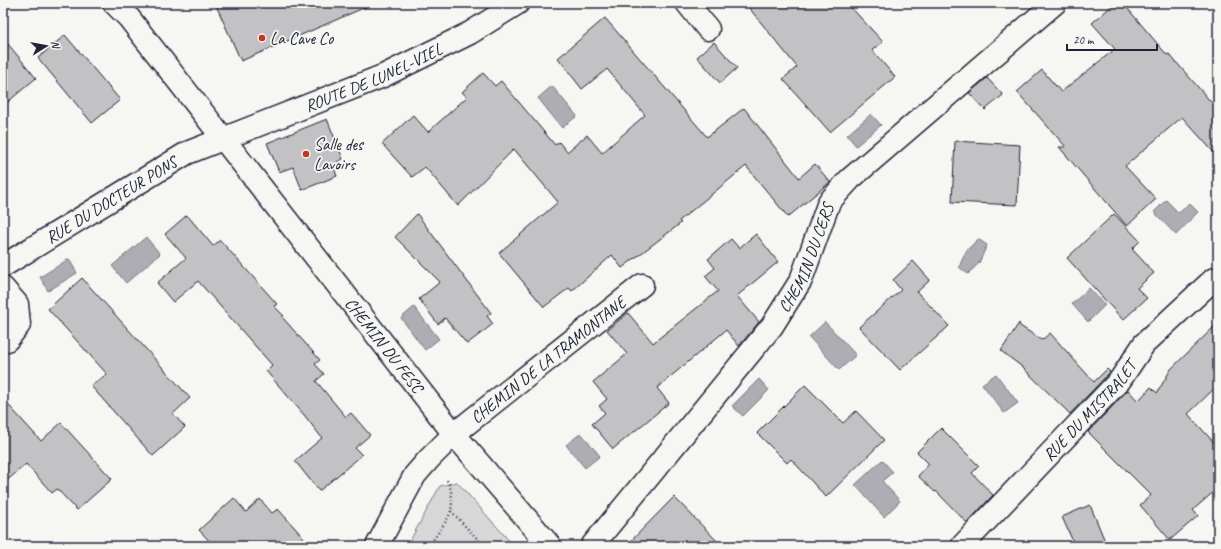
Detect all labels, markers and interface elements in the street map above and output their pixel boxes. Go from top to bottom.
north arrow [26,26,66,66]
scale bar [1067,26,1157,52]
place label: La Cave Co [270,28,334,49]
text: 20 m [1073,32,1095,48]
marker: La Cave Co [257,33,267,43]
street label: ROUTE DE LUNEL-VIEL [302,38,446,117]
text: N [48,39,64,51]
place label: Salle des Lavoirs [314,134,365,175]
marker: Salle des Lavoirs [301,149,311,159]
street label: RUE DU DOCTEUR PONS [42,150,183,248]
street label: CHEMIN DU CERS [773,198,840,316]
street label: CHEMIN DE LA TRAMONTANE [466,290,632,428]
street label: CHEMIN DU FESC [340,293,429,399]
street label: RUE DU MISTRALET [1039,353,1143,465]

